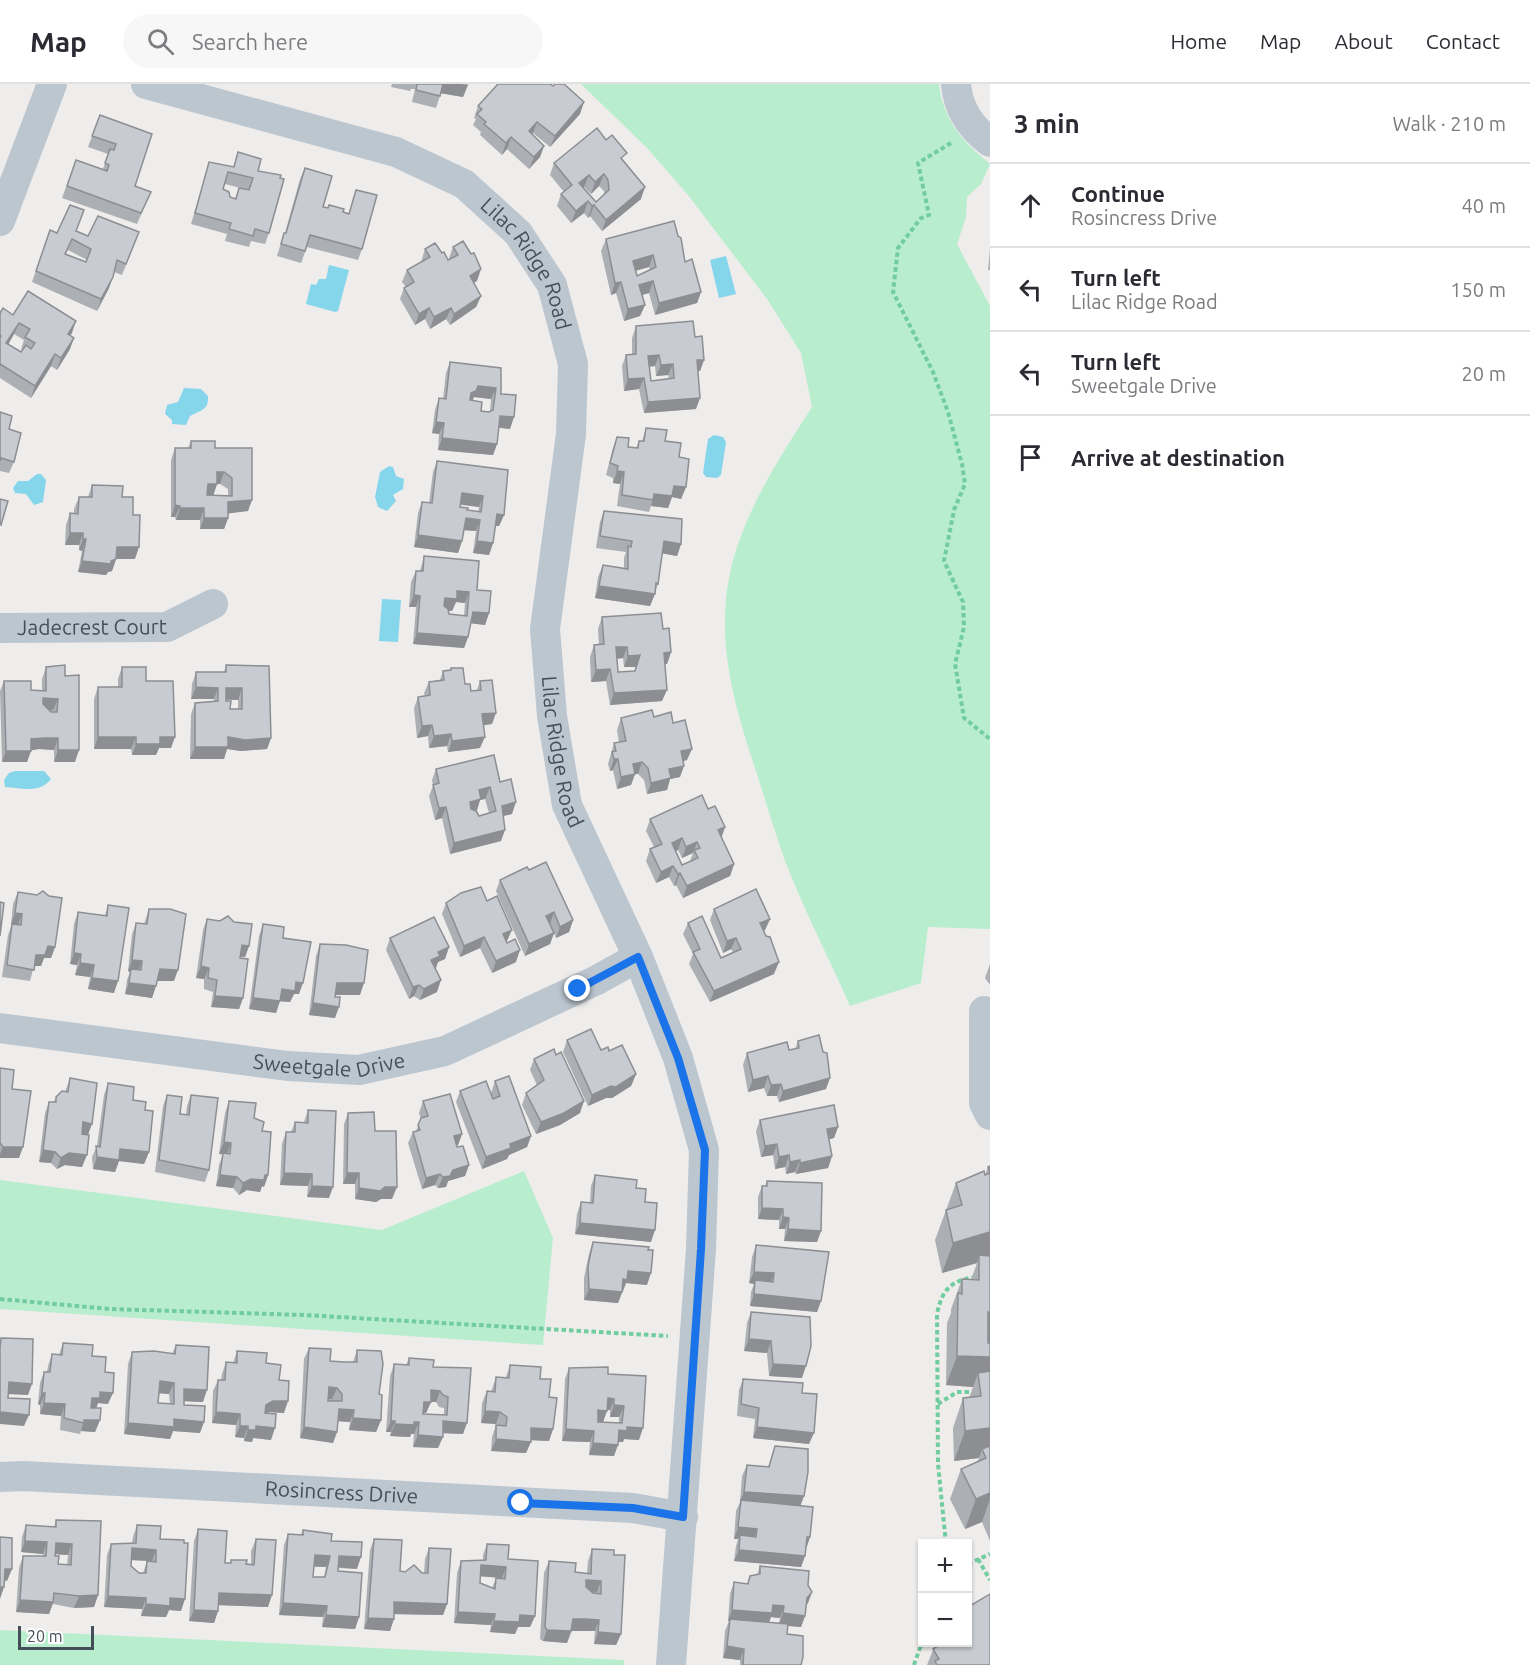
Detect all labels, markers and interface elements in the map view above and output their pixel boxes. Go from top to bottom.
search box [123,14,543,68]
icon: search [144,25,177,58]
text: Map [30,26,87,57]
text: Search here [192,29,308,54]
text: Home [1170,29,1227,53]
text: Map [1260,29,1301,53]
text: About [1334,29,1393,53]
text: Contact [1426,29,1500,53]
text: 3 min [1014,109,1080,138]
text: Walk · 210 m [1393,112,1506,135]
text: Continue [1071,181,1165,206]
icon: ahead [1014,189,1047,222]
street label: Lilac Ridge Road [476,192,576,332]
text: 40 m [1462,194,1506,217]
text: Rosincress Drive [1071,206,1217,229]
text: Turn left [1071,265,1161,290]
icon: left [1014,273,1047,306]
text: 150 m [1450,278,1506,301]
text: Lilac Ridge Road [1071,290,1218,313]
text: Turn left [1071,349,1161,374]
icon: left [1014,357,1047,390]
text: 20 m [1462,362,1506,385]
text: Sweetgale Drive [1071,374,1217,397]
icon: arrive [1014,441,1047,474]
text: Arrive at destination [1071,445,1285,470]
street label: Jadecrest Court [17,614,167,639]
street label: Lilac Ridge Road [538,675,589,831]
route end [564,975,590,1001]
street label: Sweetgale Drive [252,1047,407,1081]
street label: Rosincress Drive [264,1476,419,1508]
route start [507,1489,533,1515]
map controls [918,1539,972,1647]
button: + [918,1539,972,1593]
button: − [918,1593,972,1647]
scale bar [18,1623,94,1650]
text: 20 m [27,1627,63,1645]

